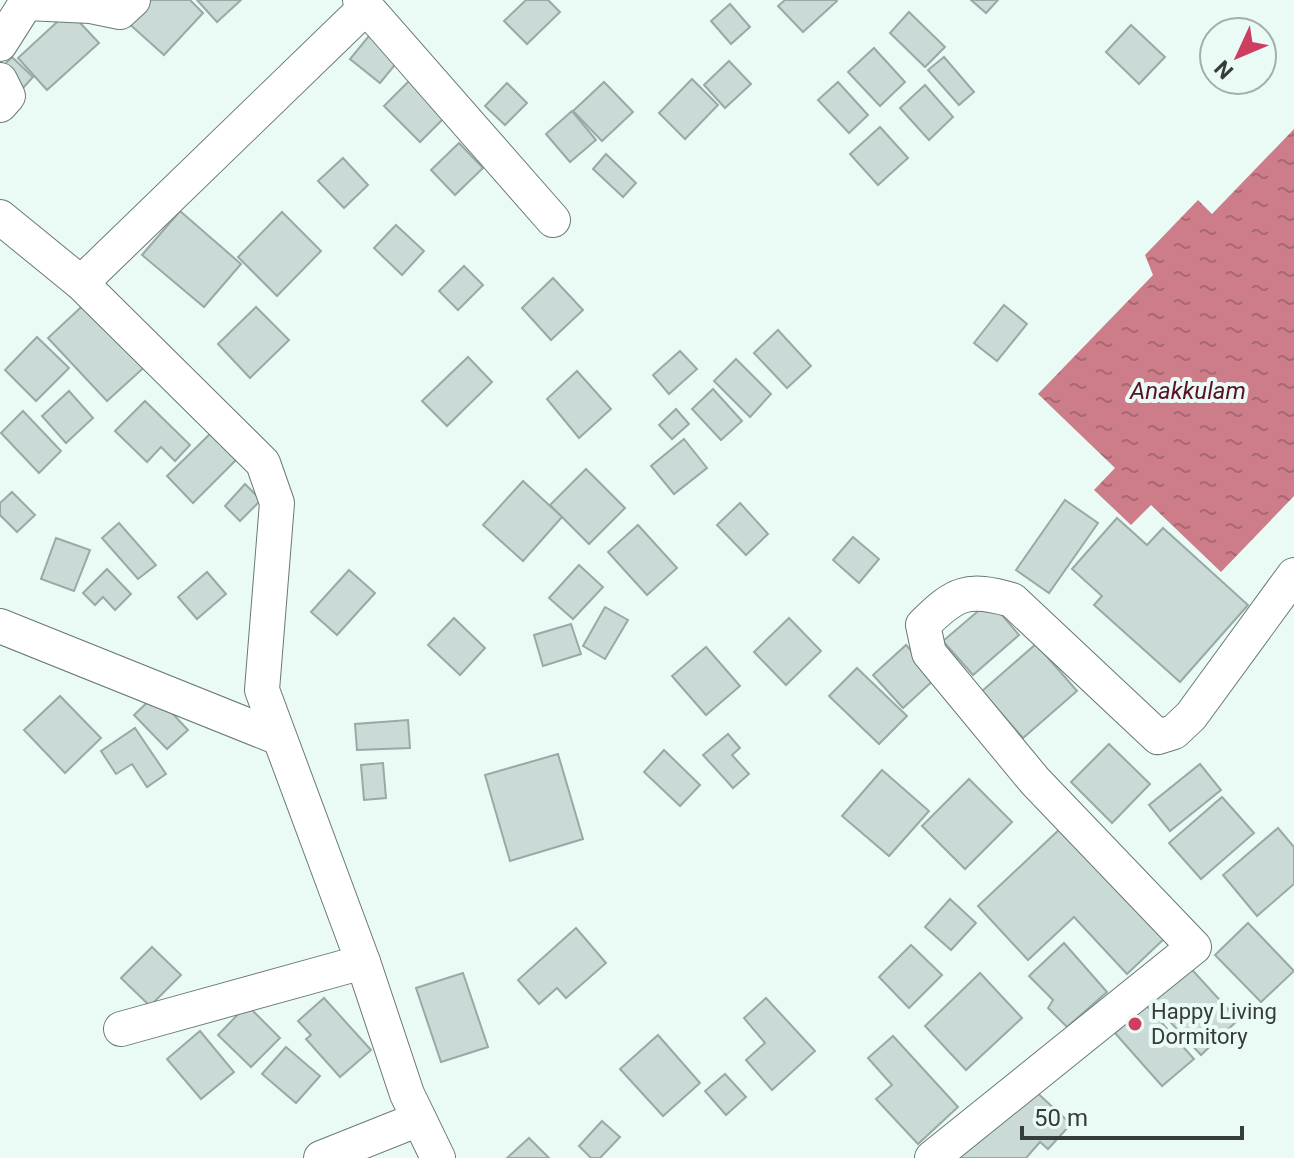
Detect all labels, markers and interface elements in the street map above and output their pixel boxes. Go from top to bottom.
north arrow [1198,16,1278,96]
text: N [1210,55,1238,84]
water label: Anakkulam [1129,377,1246,405]
place label: Happy Living Dormitory [1151,999,1277,1049]
marker: Happy Living Dormitory [1126,1015,1144,1033]
scale bar [1022,1090,1242,1140]
text: 50 m [1034,1104,1088,1132]

